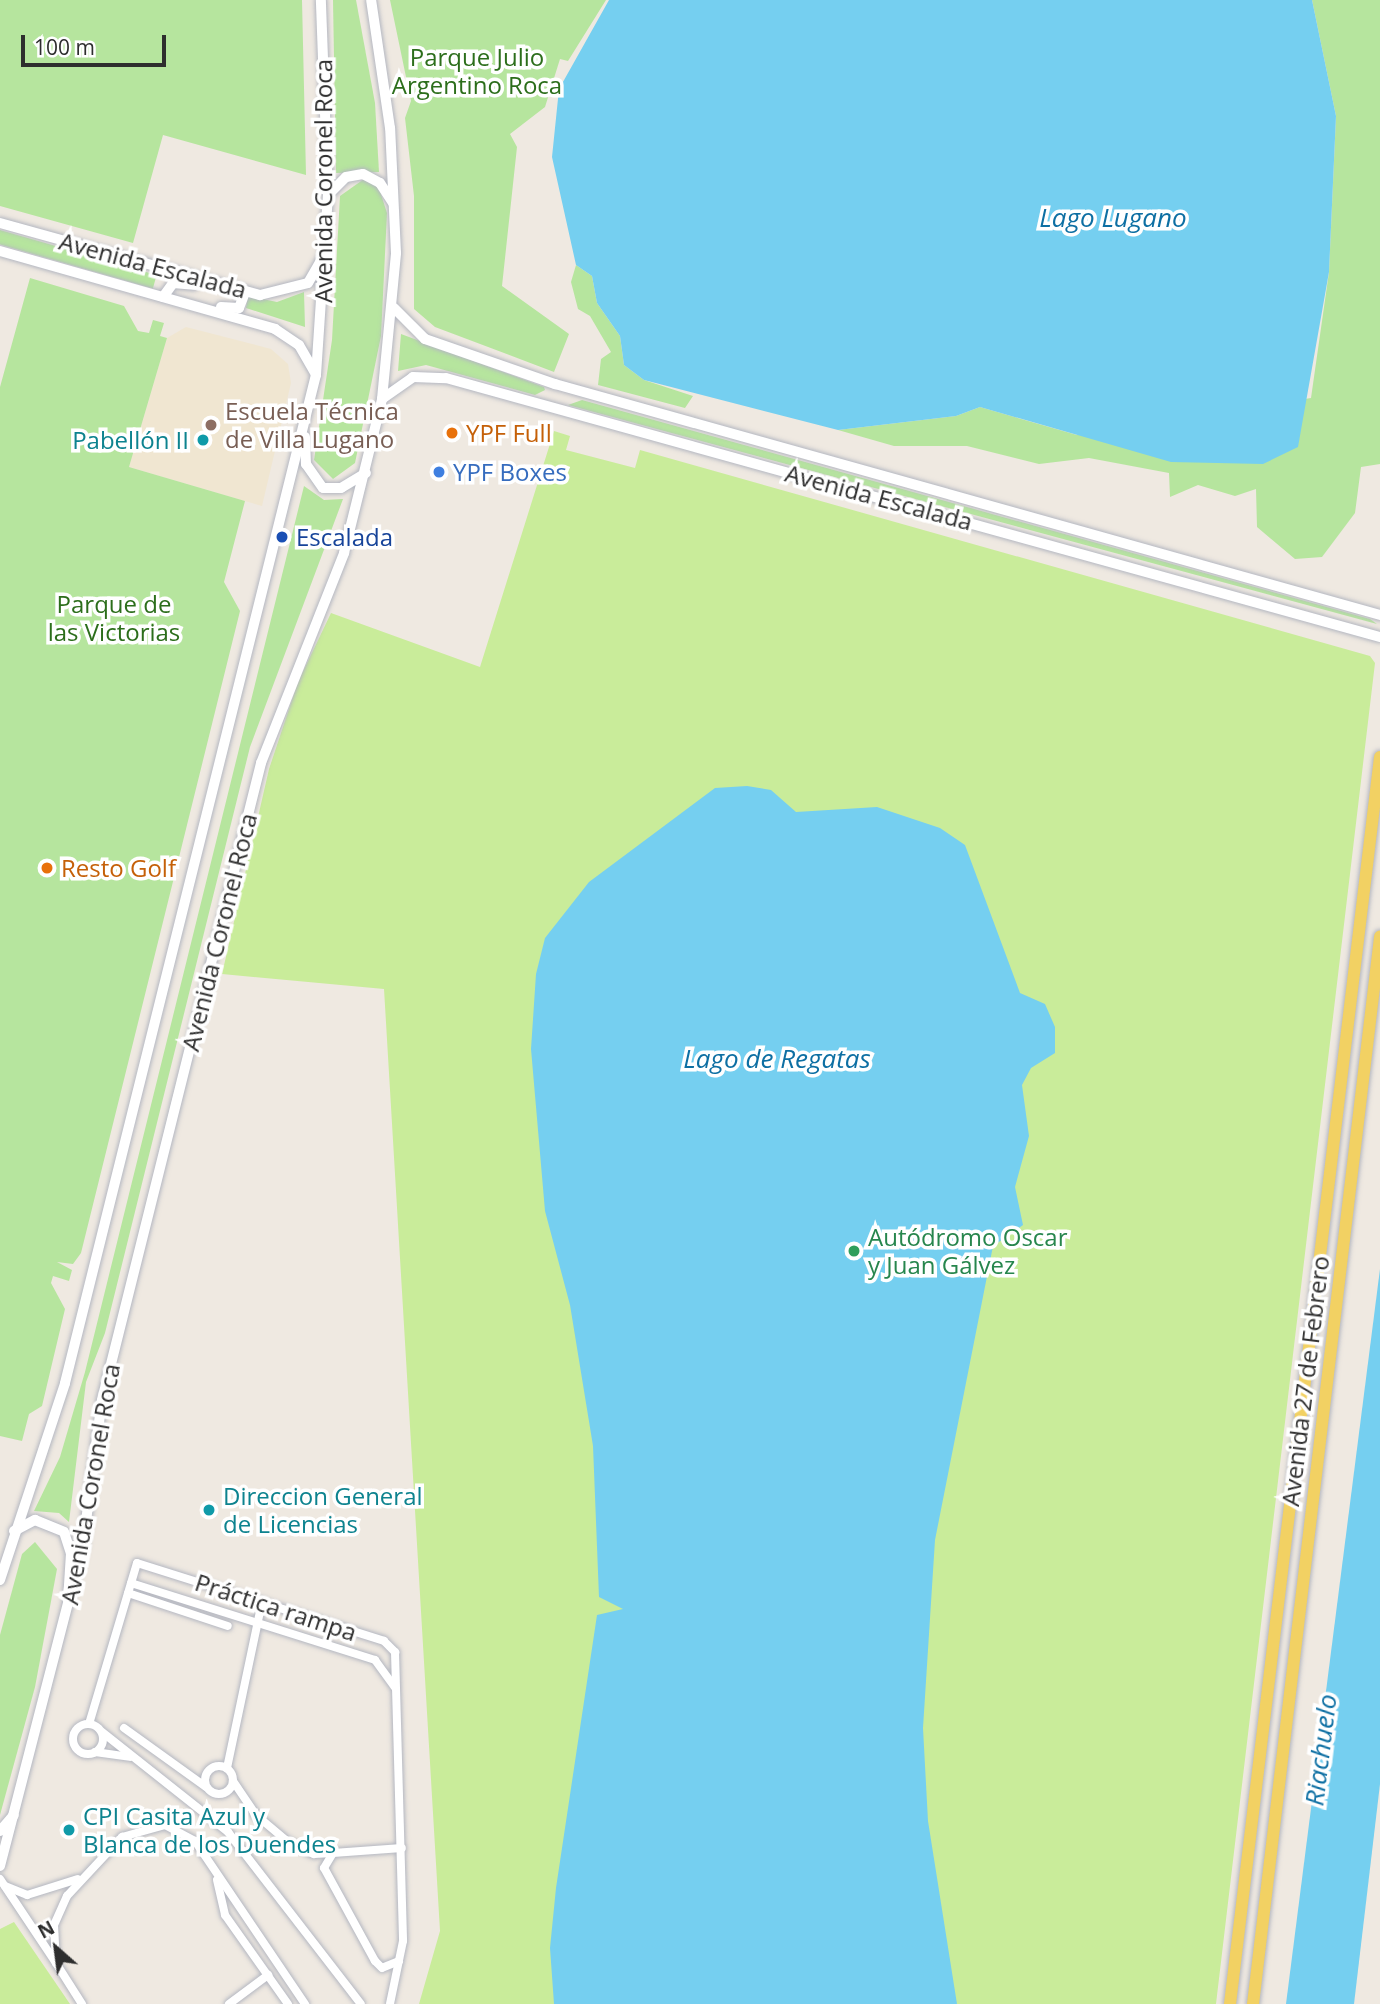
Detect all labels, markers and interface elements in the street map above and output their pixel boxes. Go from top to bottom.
scale bar [24,21,170,65]
text: 100 m [34,33,95,61]
park label: Parque Julio Argentino Roca [392,43,562,99]
street label: Avenida Coronel Roca [309,59,337,303]
water label: Lago Lugano [1039,202,1187,234]
street label: Avenida Escalada [56,226,250,304]
place label: Escuela Técnica de Villa Lugano [225,397,399,453]
marker: Escuela Técnica de Villa Lugano [203,417,219,433]
place label: YPF Full [466,419,552,447]
marker: YPF Full [444,425,460,441]
place label: Pabellón II [72,426,189,454]
marker: Pabellón II [195,432,211,448]
place label: YPF Boxes [453,458,567,486]
street label: Avenida Escalada [782,458,976,536]
marker: YPF Boxes [431,464,447,480]
place label: Escalada [296,523,393,551]
marker: Escalada [274,529,290,545]
park label: Parque de las Victorias [48,590,180,646]
street label: Avenida Coronel Roca [176,810,262,1054]
place label: Resto Golf [61,854,176,882]
marker: Resto Golf [39,860,55,876]
water label: Lago de Regatas [683,1043,871,1075]
place label: Autódromo Oscar y Juan Gálvez [868,1223,1067,1279]
marker: Autódromo Oscar y Juan Gálvez [846,1243,862,1259]
street label: Avenida 27 de Febrero [1275,1254,1335,1508]
street label: Avenida Coronel Roca [55,1361,125,1607]
place label: Direccion General de Licencias [223,1482,423,1538]
marker: Direccion General de Licencias [201,1502,217,1518]
street label: Práctica rampa [192,1567,360,1647]
water label: Riachuelo [1299,1693,1343,1807]
place label: CPI Casita Azul y Blanca de los Duendes [83,1802,336,1858]
marker: CPI Casita Azul y Blanca de los Duendes [61,1822,77,1838]
north arrow [21,1913,91,1983]
text: N [33,1914,59,1945]

